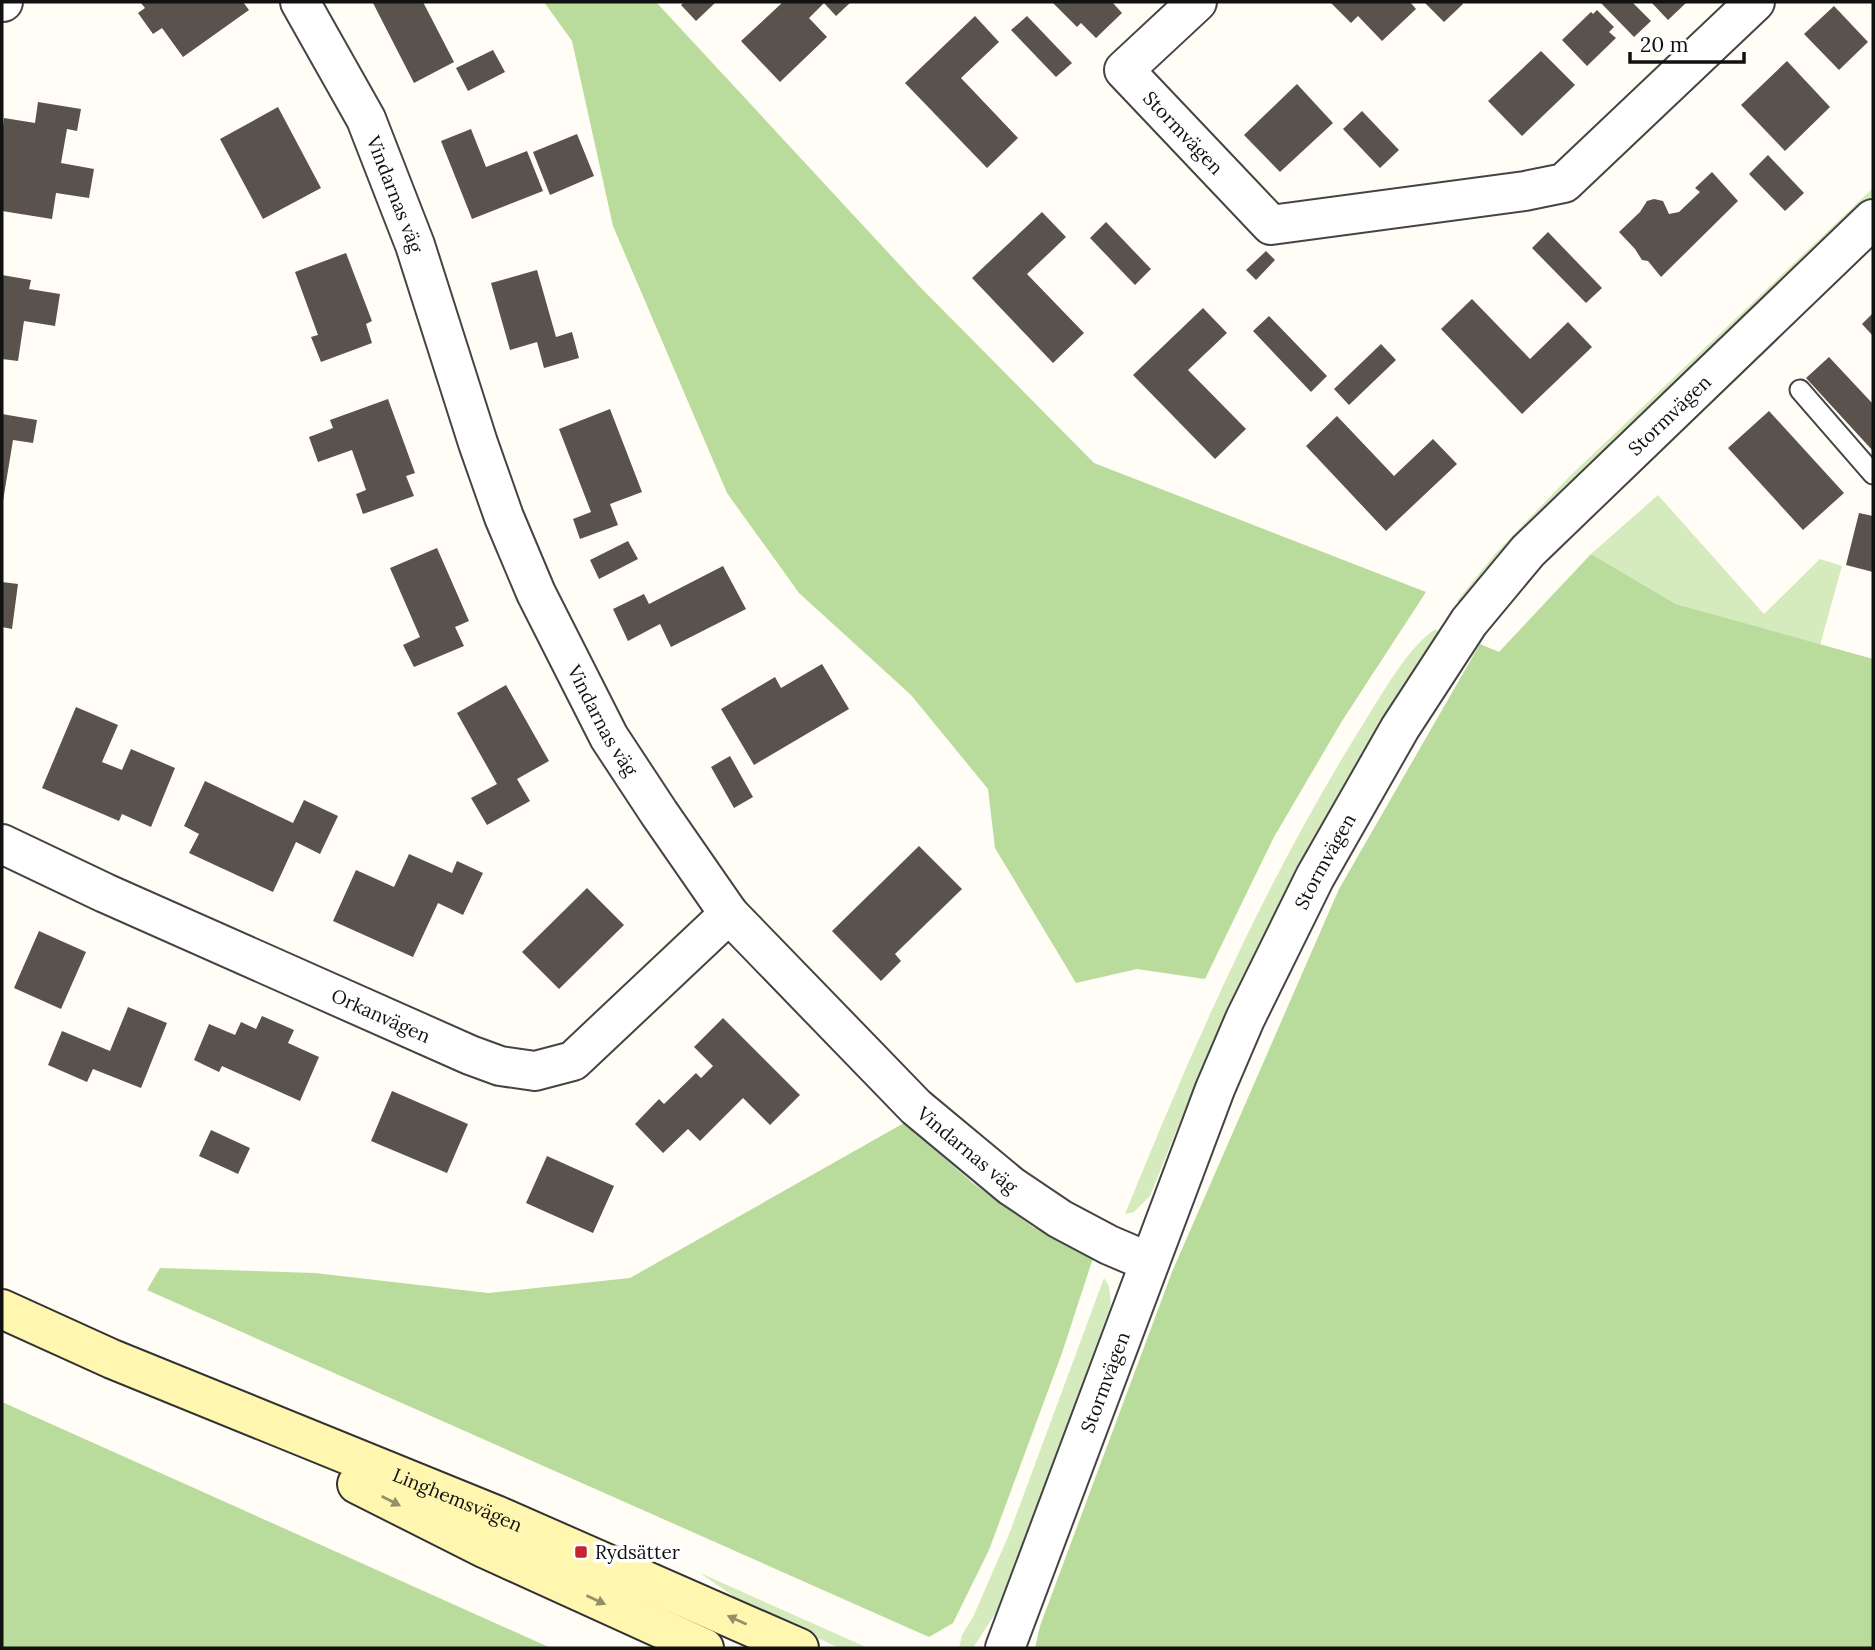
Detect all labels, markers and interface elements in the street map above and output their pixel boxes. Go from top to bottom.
scale bar [1630,21,1744,65]
text: 20 m [1640,31,1689,58]
street label: Stormvägen [1138,86,1228,179]
street label: Vindarnas väg [361,131,429,256]
street label: Stormvägen [1623,370,1716,460]
street label: Vindarnas väg [562,660,643,781]
street label: Stormvägen [1289,809,1361,913]
street label: Orkanvägen [328,983,434,1048]
street label: Vindarnas väg [911,1100,1023,1199]
street label: Stormvägen [1075,1328,1135,1436]
street label: Linghemsvägen [389,1462,526,1537]
one-way arrow [381,1495,401,1506]
place label: Rydsätter [595,1540,681,1564]
marker: Rydsätter [573,1544,589,1560]
one-way arrow [586,1594,606,1605]
one-way arrow [727,1614,747,1626]

